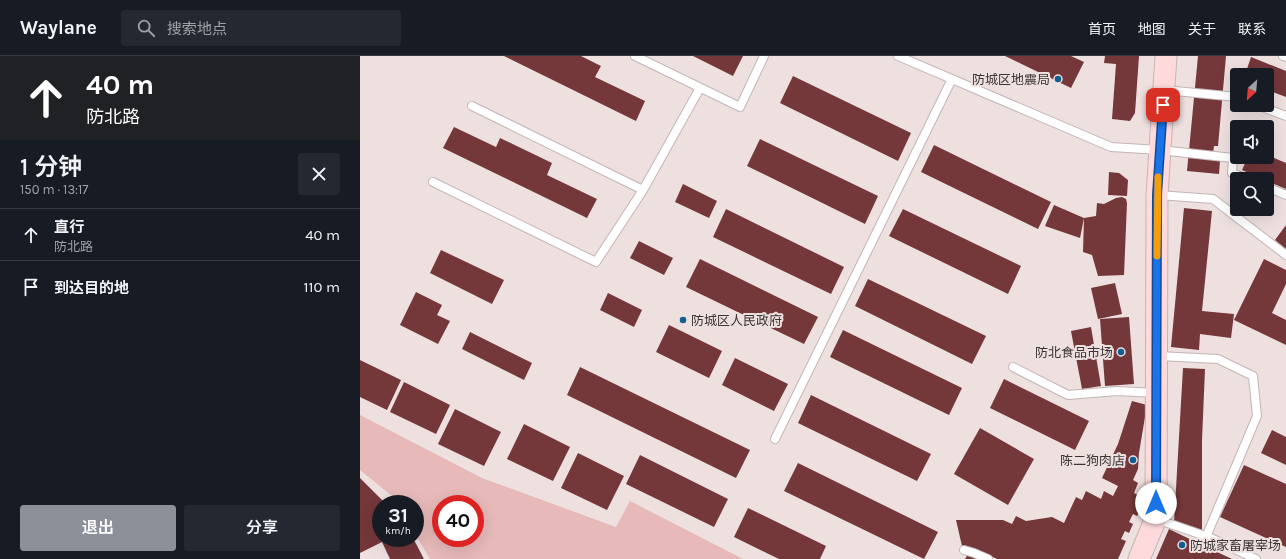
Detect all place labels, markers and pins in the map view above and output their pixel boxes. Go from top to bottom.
place label: 防城区地震局 [972,72,1050,87]
marker: 防城区地震局 [1053,74,1063,84]
pin [1146,88,1180,122]
place label: 防城区人民政府 [691,313,782,328]
marker: 防城区人民政府 [678,315,688,325]
place label: 防北食品市场 [1035,345,1113,360]
marker: 防北食品市场 [1116,347,1126,357]
place label: 陈二狗肉店 [1060,453,1125,468]
marker: 陈二狗肉店 [1128,455,1138,465]
place label: 防城家畜屠宰场 [1190,538,1281,553]
marker: 防城家畜屠宰场 [1177,540,1187,550]

